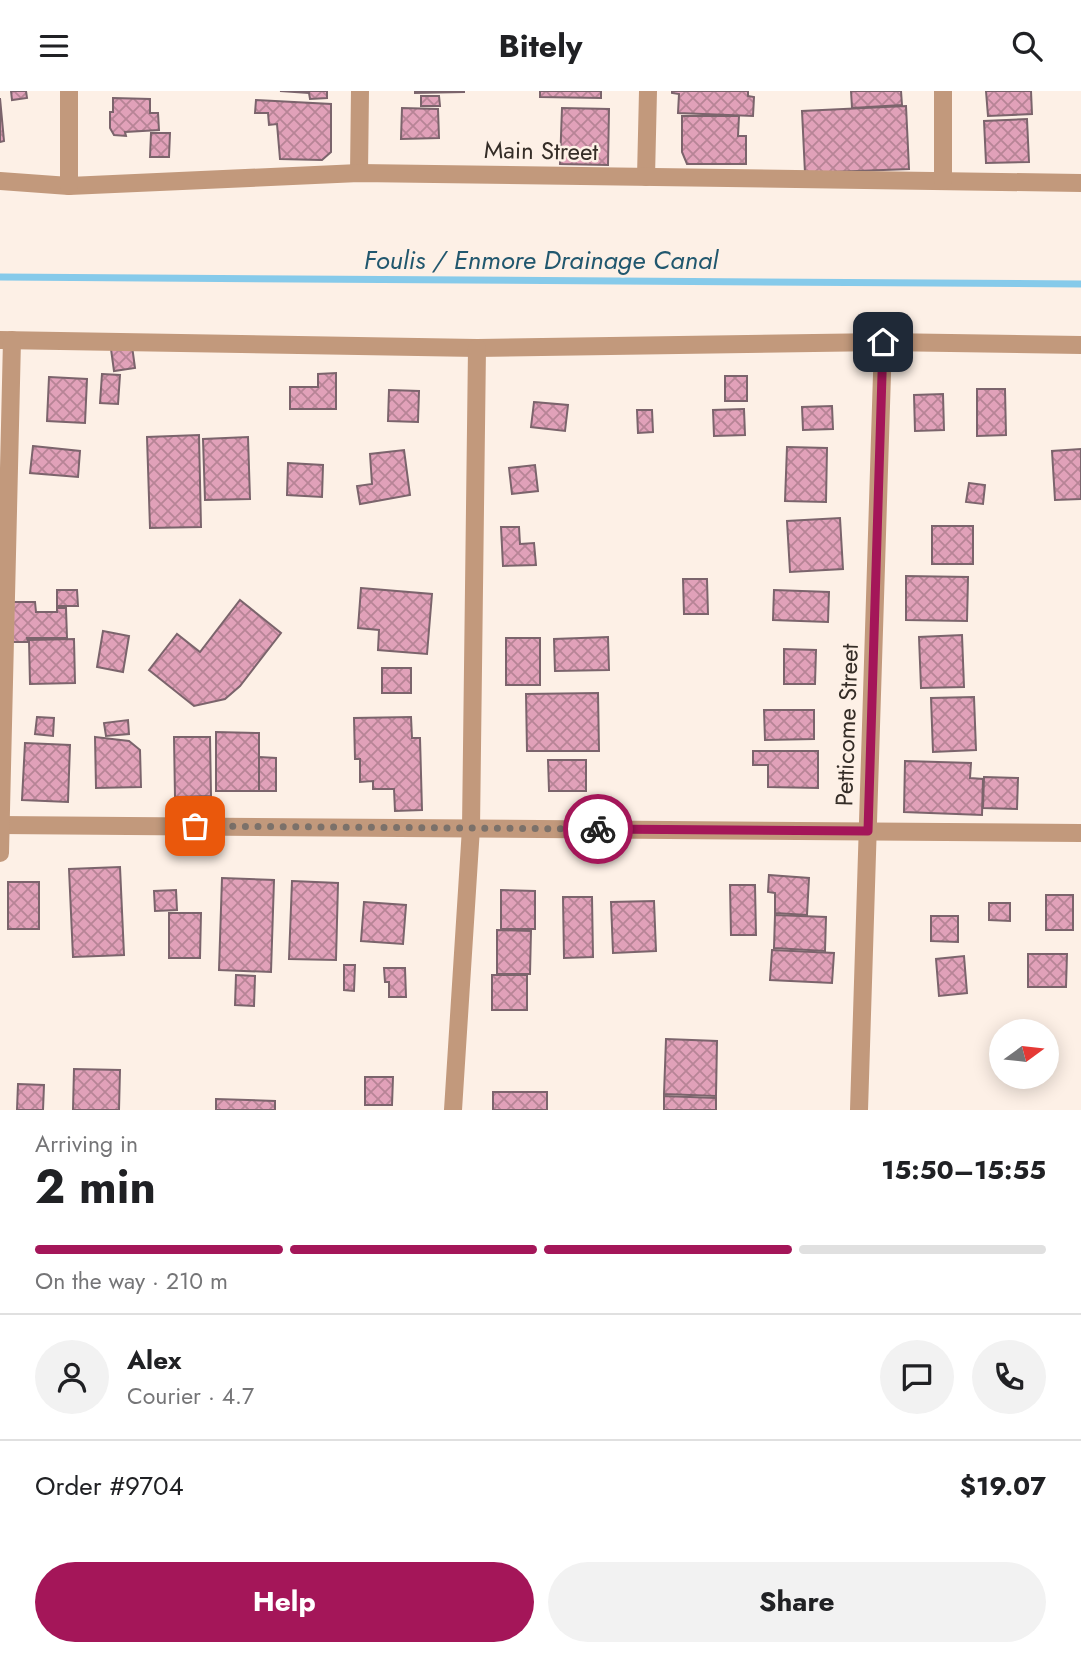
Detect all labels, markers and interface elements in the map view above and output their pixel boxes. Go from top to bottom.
text: Bitely [499,23,582,69]
icon: menu [35,27,73,65]
icon: search [1008,27,1046,65]
street label: Main Street [484,132,599,169]
water label: Foulis / Enmore Drainage Canal [364,241,719,279]
pin [853,312,913,372]
icon: home [864,323,902,361]
street label: Petticome Street [826,643,867,807]
courier [563,794,633,864]
pin [165,796,225,856]
icon: bag [176,807,214,845]
icon: bike [579,810,617,848]
north arrow [989,1019,1059,1089]
map controls [989,1019,1059,1089]
text: Arriving in [35,1127,138,1161]
text: 15:50–15:55 [881,1151,1046,1189]
text: 2 min [35,1154,156,1220]
text: On the way · 210 m [35,1264,228,1298]
button: person [35,1340,109,1414]
button: chat [880,1340,954,1414]
button: phone [972,1340,1046,1414]
text: Alex [127,1341,181,1379]
text: Courier · 4.7 [127,1379,254,1413]
text: Order #9704 [35,1467,184,1505]
text: $19.07 [960,1467,1046,1505]
button: Help [35,1562,534,1642]
button: Share [548,1562,1046,1642]

